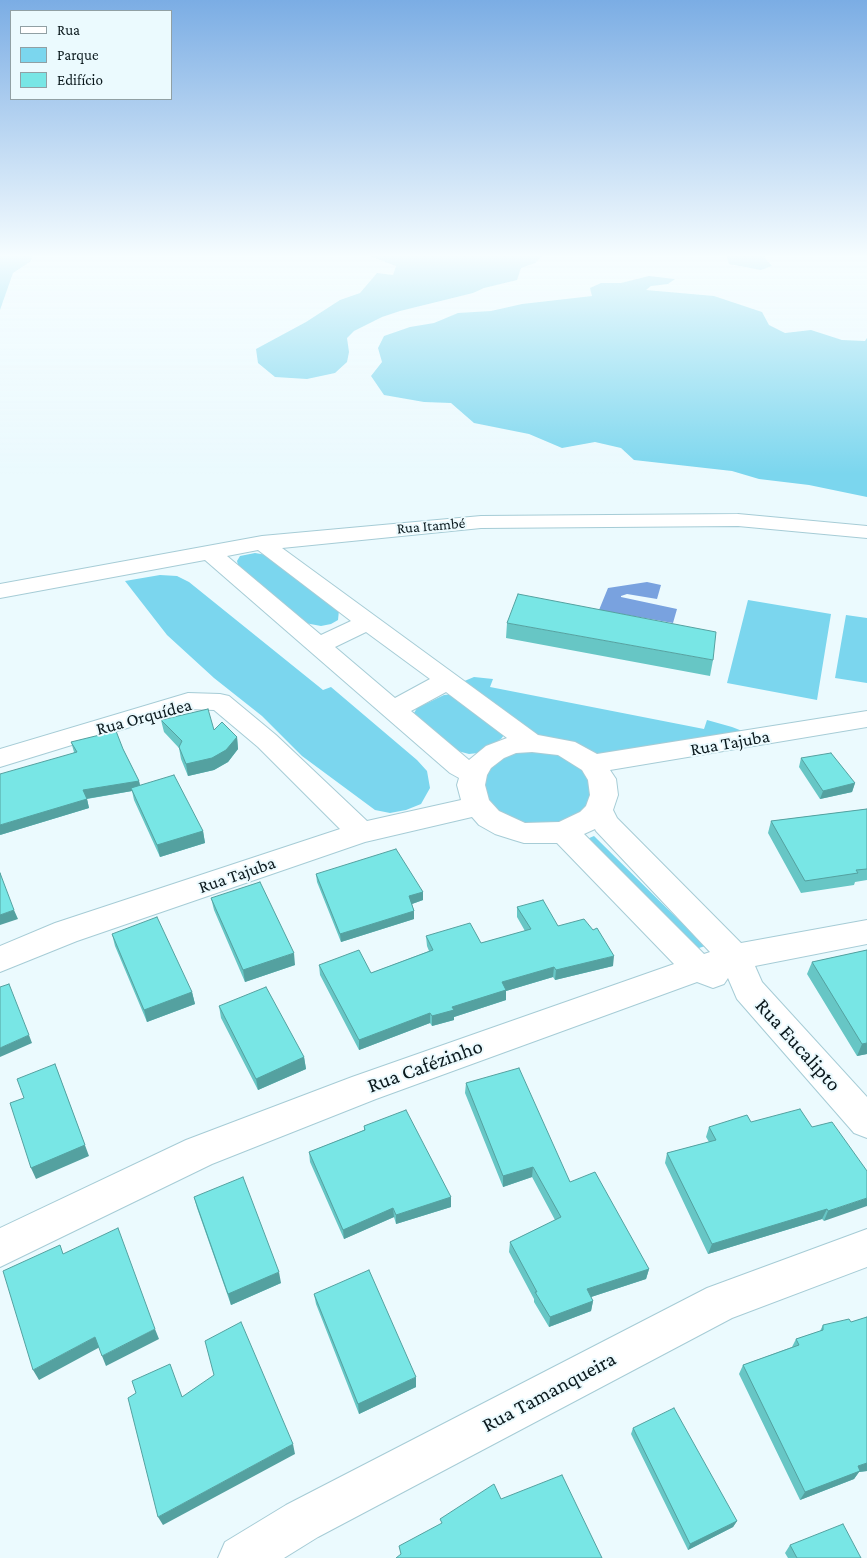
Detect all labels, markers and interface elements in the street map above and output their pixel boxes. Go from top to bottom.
legend [10,10,172,100]
text: Rua [57,22,80,38]
text: Parque [57,47,98,63]
text: Edifício [57,72,103,88]
street label: Rua Itambé [396,514,466,538]
street label: Rua Orquídea [94,694,194,740]
street label: Rua Tajuba [689,725,771,761]
street label: Rua Tajuba [196,852,278,898]
street label: Rua Eucalipto [750,993,846,1097]
street label: Rua Cafézinho [364,1033,486,1099]
street label: Rua Tamanqueira [478,1346,620,1438]

